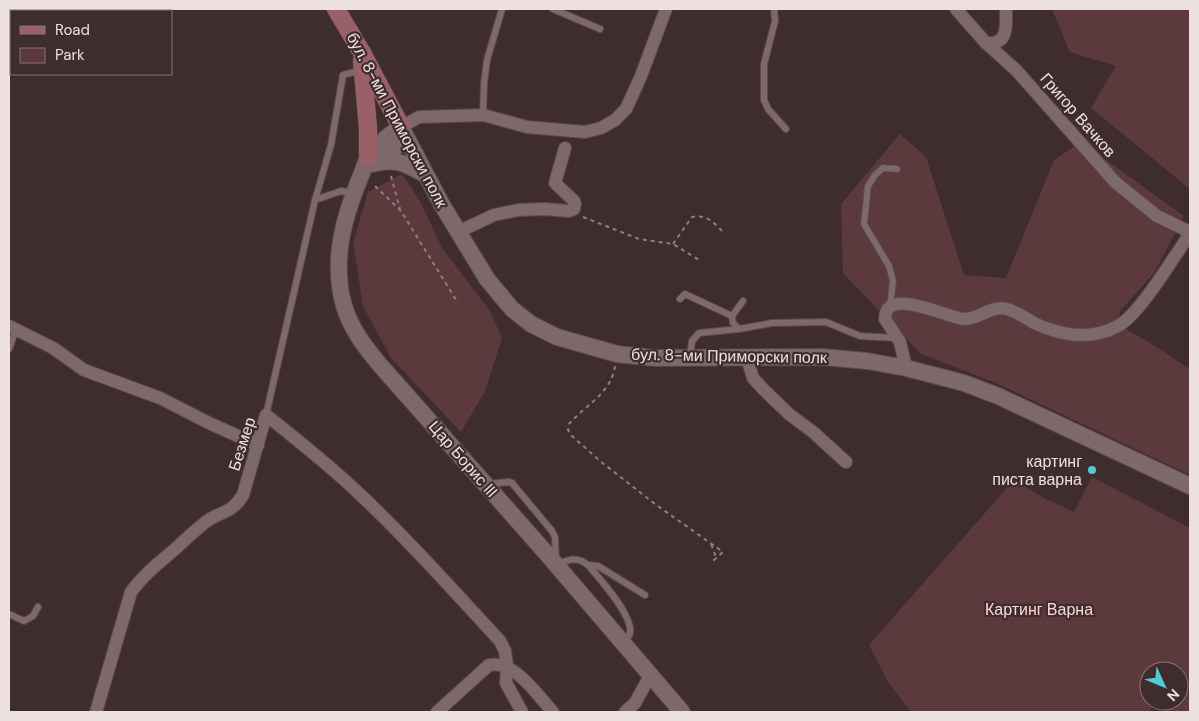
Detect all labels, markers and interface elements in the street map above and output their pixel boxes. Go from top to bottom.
legend [10,10,172,75]
text: Road [55,20,90,40]
street label: бул. 8-ми Приморски полк [342,29,453,212]
text: Park [55,45,85,65]
street label: Григор Вачков [1036,68,1120,162]
street label: бул. 8-ми Приморски полк [631,344,828,368]
street label: Безмер [223,414,261,473]
street label: Цар Борис III [424,416,502,502]
place label: картинг писта варна [992,451,1082,490]
marker: картинг писта варна [1086,464,1098,476]
park label: Картинг Варна [985,599,1093,620]
north arrow [1139,661,1189,711]
text: N [1163,685,1183,705]

